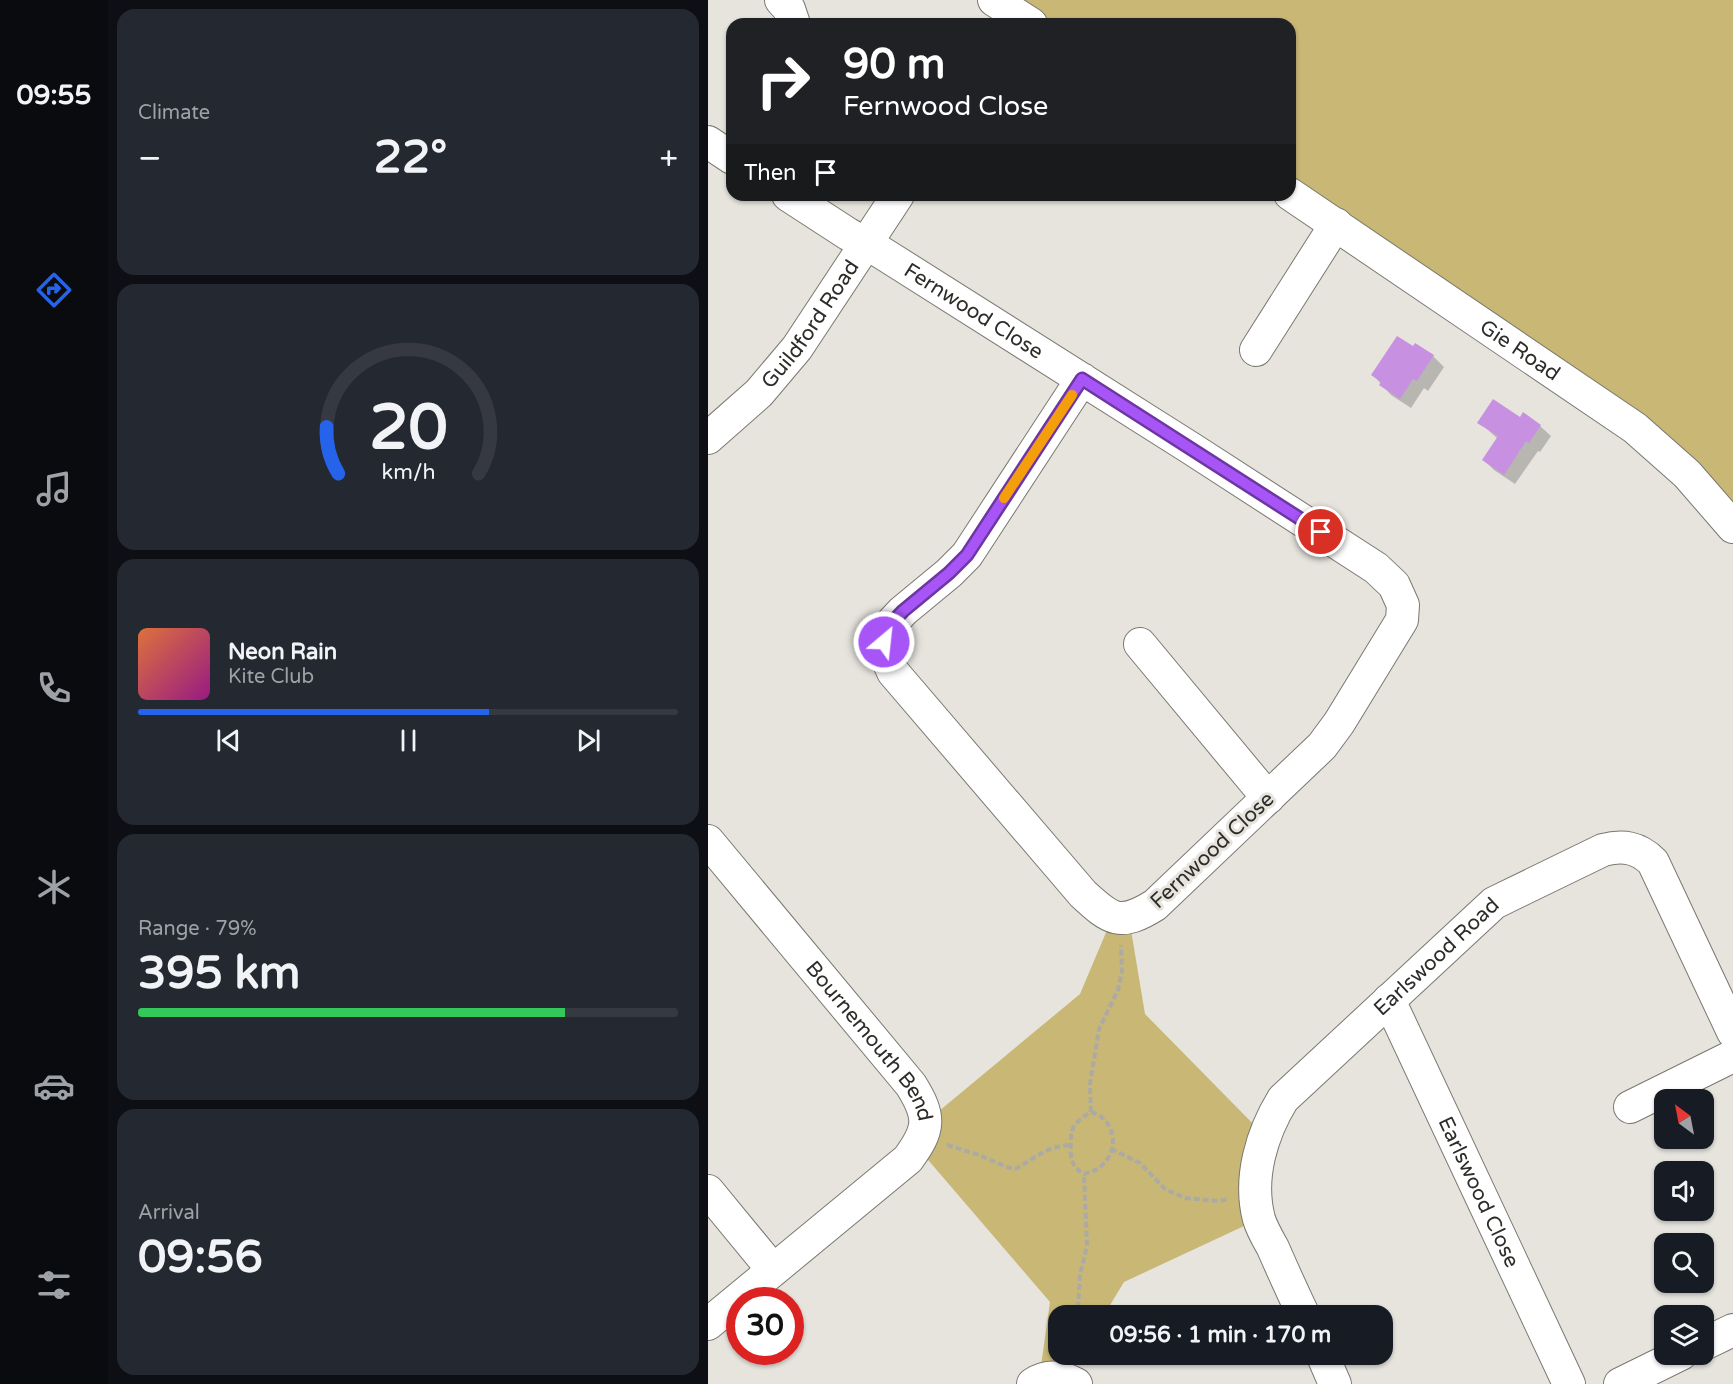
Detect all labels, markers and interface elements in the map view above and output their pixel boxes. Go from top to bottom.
text: 90 m [843,39,945,90]
icon: right [744,42,822,120]
text: 09:55 [17,79,91,112]
text: Fernwood Close [843,90,1048,123]
text: Climate [138,101,210,125]
text: 22° [374,131,447,185]
text: − [138,139,162,178]
text: + [659,139,678,178]
icon: arrive [809,156,842,189]
text: Then [744,160,797,186]
street label: Guildford Road [756,255,865,394]
street label: Fernwood Close [899,258,1048,365]
icon: directions [33,269,75,311]
street label: Gie Road [1475,314,1565,386]
text: 20 [369,391,447,466]
text: km/h [381,459,435,485]
icon: music [33,468,75,510]
pin [1295,506,1346,557]
icon: arrive [1304,515,1337,548]
position arrow [852,610,916,674]
text: Neon Rain [228,639,337,665]
text: Kite Club [228,665,314,689]
icon: phone [33,667,75,709]
icon: previous [212,724,245,757]
icon: pause [392,724,425,757]
icon: next [572,724,605,757]
street label: Fernwood Close [1145,787,1279,914]
icon: climate [33,866,75,908]
street label: Earlswood Road [1369,893,1505,1021]
text: Range · 79% [138,917,257,941]
text: 395 km [138,947,300,1001]
street label: Bournemouth Bend [800,956,938,1123]
icon: car [33,1065,75,1107]
north arrow [1654,1089,1714,1149]
map controls [1654,1089,1714,1365]
street label: Earlswood Close [1432,1113,1525,1272]
button: sound [1654,1161,1714,1221]
text: Arrival [138,1201,200,1225]
text: 09:56 [138,1231,263,1285]
button: search [1654,1233,1714,1293]
icon: filters [33,1264,75,1306]
speed limit sign: 30 [726,1287,804,1365]
button: layers [1654,1305,1714,1365]
text: 09:56 · 1 min · 170 m [1110,1322,1331,1348]

